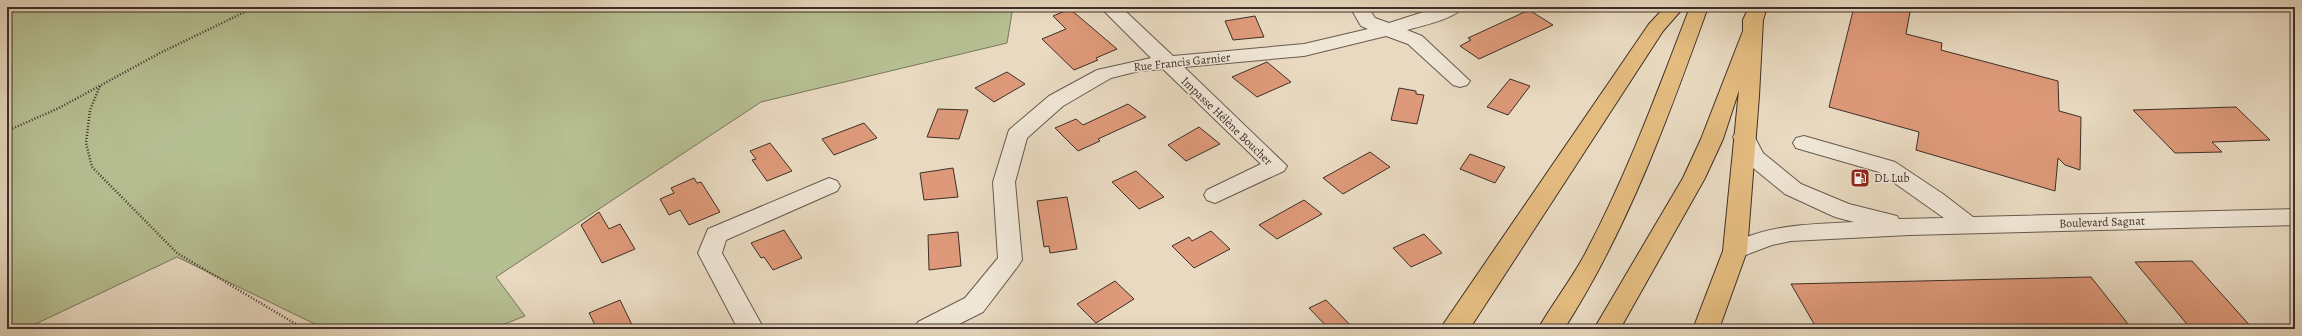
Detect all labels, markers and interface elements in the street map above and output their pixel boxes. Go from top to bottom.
street label: Rue Francis Garnier [1133,49,1232,75]
street label: Impasse Hélène Boucher [1178,73,1276,169]
fuel station icon: DL Lub [1849,167,1871,189]
place label: DL Lub [1874,170,1910,186]
street label: Boulevard Sagnat [2059,213,2145,231]

